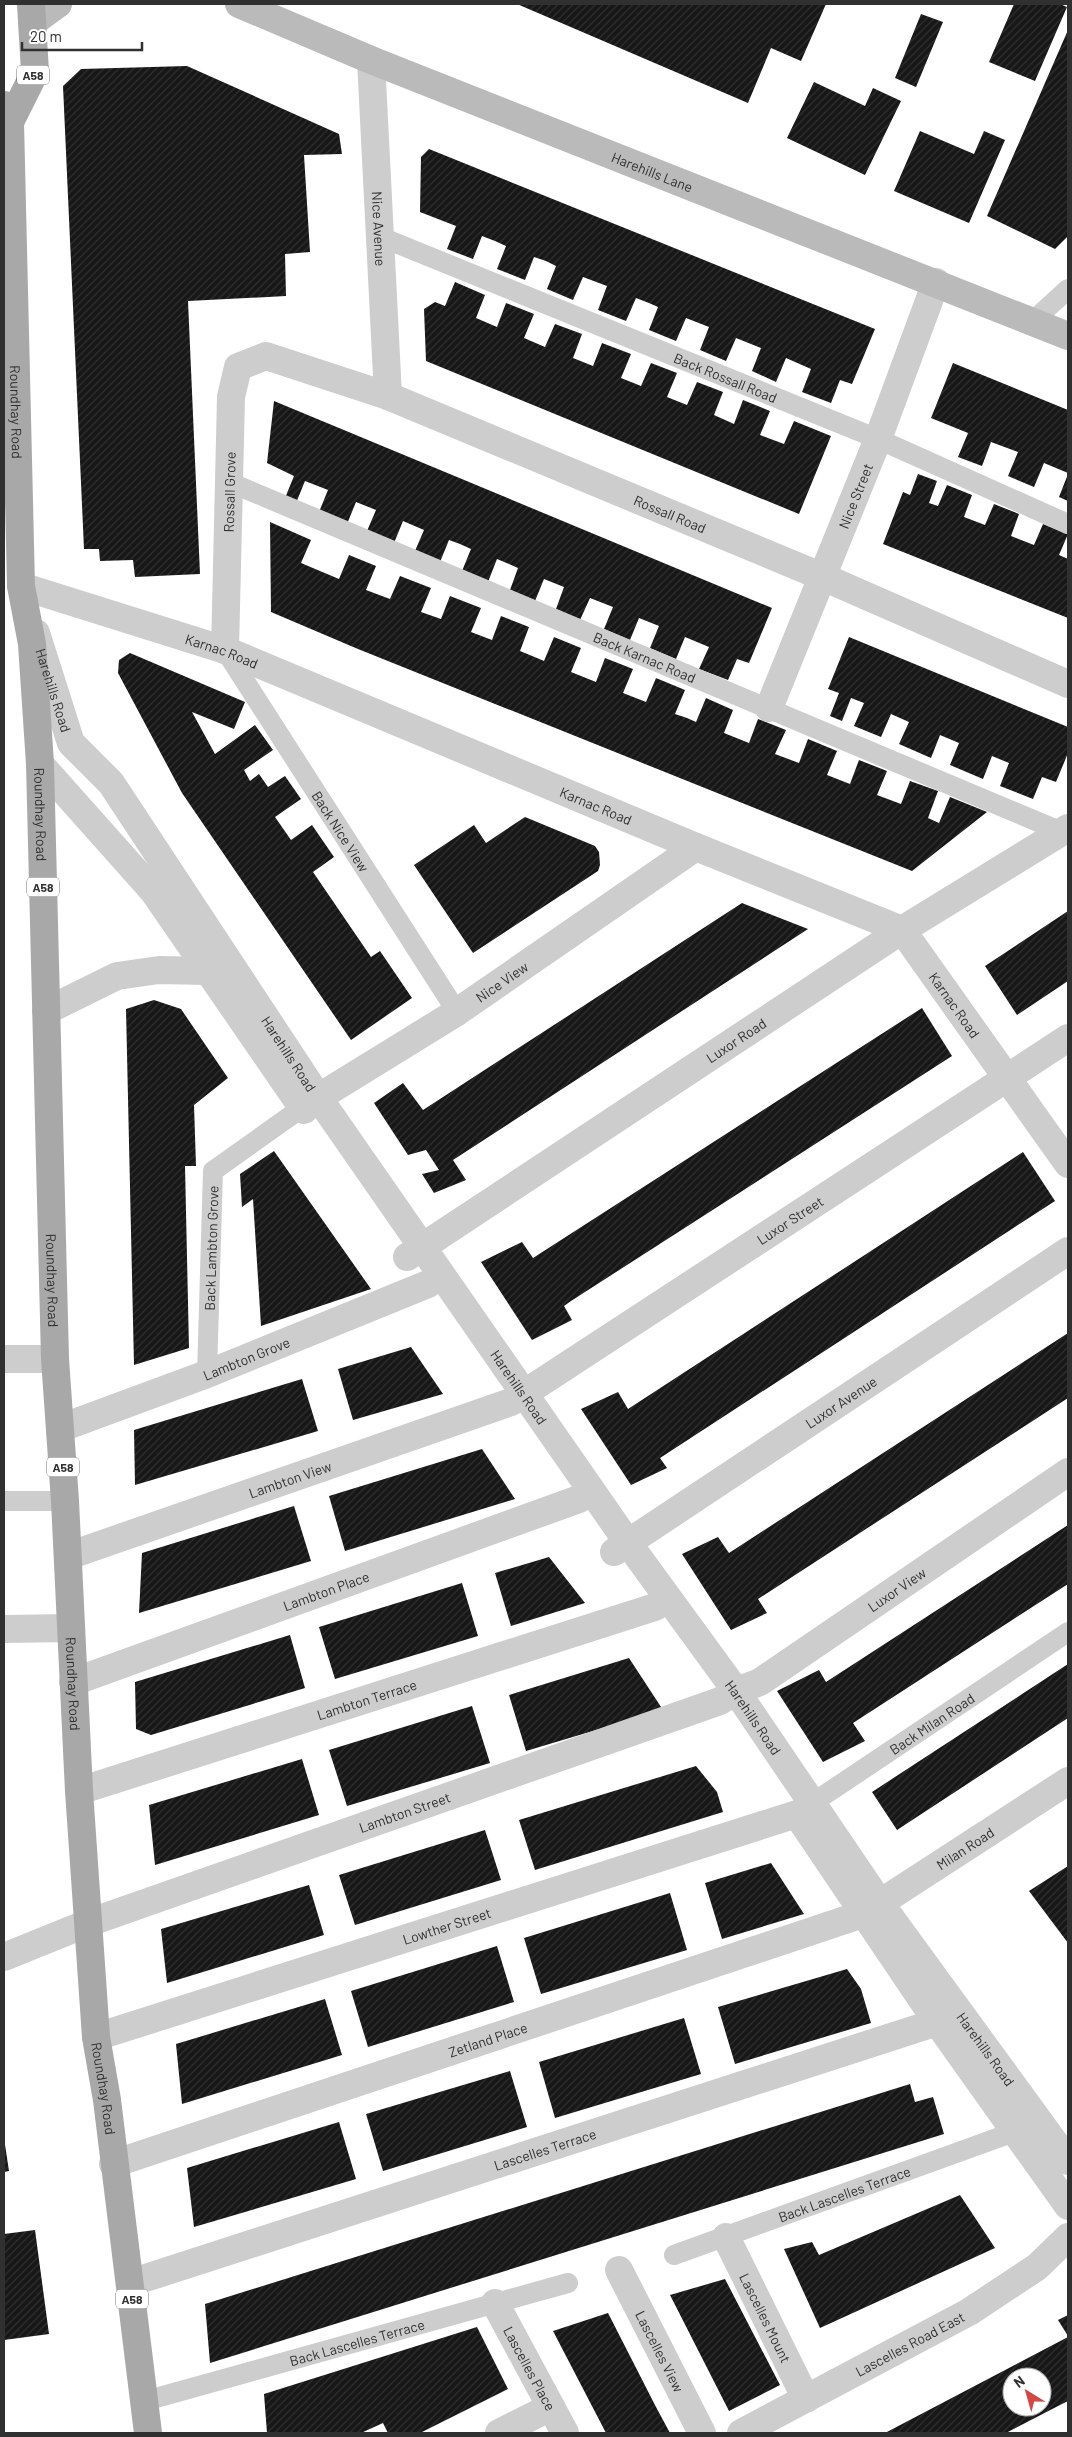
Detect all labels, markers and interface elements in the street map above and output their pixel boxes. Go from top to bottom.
scale bar [22,20,142,52]
text: 20 m [30,27,62,45]
road number: A58 [17,66,49,84]
street label: Harehills Lane [609,148,695,195]
street label: Nice Avenue [369,191,390,267]
street label: Back Rossall Road [672,349,780,406]
street label: Roundhay Road [7,365,26,459]
street label: Rossall Grove [219,451,238,533]
street label: Nice Street [834,461,876,531]
street label: Rossall Road [631,491,709,536]
street label: Back Karnac Road [591,628,699,686]
street label: Karnac Road [183,630,261,672]
street label: Harehills Road [33,646,75,734]
street label: Roundhay Road [32,767,51,862]
street label: Karnac Road [557,783,635,828]
street label: Back Nice View [309,787,373,875]
road number: A58 [27,878,59,896]
street label: Nice View [472,957,531,1005]
street label: Karnac Road [926,969,984,1041]
street label: Harehills Road [258,1013,320,1094]
street label: Luxor Road [703,1014,769,1066]
street label: Back Lambton Grove [200,1185,221,1311]
street label: Luxor Street [753,1192,826,1248]
street label: Roundhay Road [43,1233,63,1327]
street label: Lambton Grove [200,1333,292,1383]
street label: Harehills Road [488,1346,551,1427]
street label: Luxor Avenue [802,1372,880,1431]
street label: Lambton View [246,1457,334,1501]
road number: A58 [47,1458,79,1476]
street label: Luxor View [864,1563,929,1615]
street label: Lambton Place [280,1567,371,1614]
street label: Roundhay Road [63,1637,85,1731]
street label: Lambton Terrace [315,1675,419,1723]
street label: Harehills Road [722,1676,785,1758]
street label: Back Milan Road [886,1689,977,1758]
street label: Lambton Street [357,1788,452,1836]
street label: Milan Road [933,1823,997,1873]
street label: Lowther Street [400,1903,493,1947]
street label: Harehills Road [954,2009,1019,2089]
street label: Zetland Place [446,2018,529,2060]
street label: Roundhay Road [89,2041,120,2136]
street label: Lascelles Terrace [492,2124,598,2173]
street label: Back Lascelles Terrace [776,2162,913,2225]
street label: Lascelles Mount [737,2270,795,2365]
road number: A58 [116,2290,148,2308]
street label: Lascelles View [632,2308,688,2395]
street label: Lascelles Road East [852,2308,967,2379]
street label: Back Lascelles Terrace [287,2315,426,2369]
street label: Lascelles Place [500,2323,560,2413]
north arrow [1002,2367,1052,2417]
text: N [1010,2372,1028,2391]

